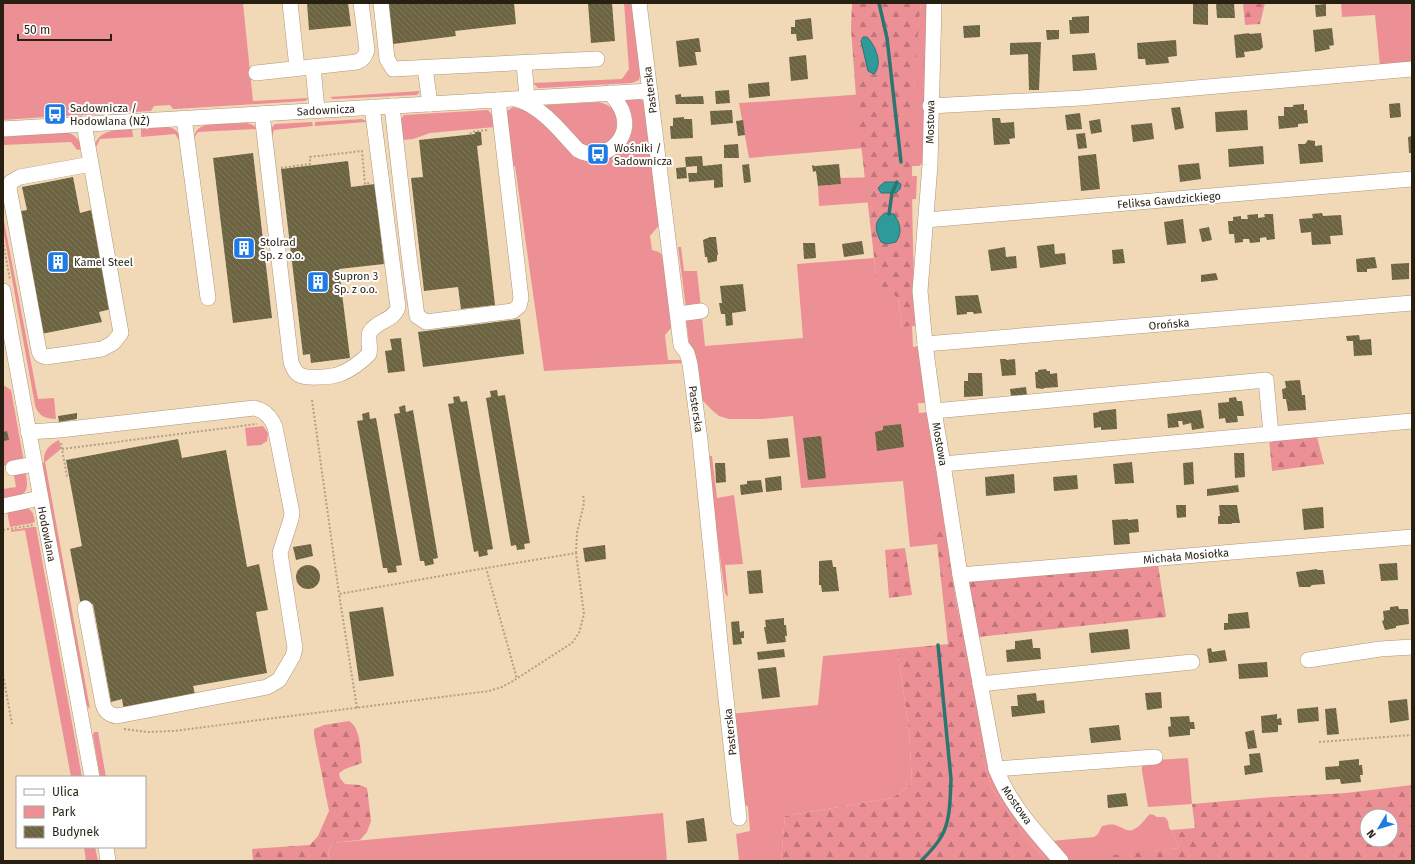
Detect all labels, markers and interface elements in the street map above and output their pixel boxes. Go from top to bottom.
scale bar [18,16,111,42]
text: 50 m [24,23,50,37]
street label: Pasterska [641,66,660,114]
street label: Mostowa [924,100,937,144]
bus stop icon: Sadownicza / Hodowlana (NŻ) [42,101,68,127]
place label: Sadownicza / Hodowlana (NŻ) [70,102,150,128]
street label: Sadownicza [297,102,355,119]
bus stop icon: Wośniki / Sadownicza [585,141,611,167]
place label: Wośniki / Sadownicza [614,142,672,168]
street label: Feliksa Gawdzickiego [1117,189,1221,212]
building icon: Stolrad Sp. z o.o. [231,235,257,261]
place label: Stolrad Sp. z o.o. [260,236,304,262]
building icon: Kamel Steel [45,249,71,275]
place label: Kamel Steel [74,256,133,269]
building icon: Supron 3 Sp. z o.o. [305,269,331,295]
place label: Supron 3 Sp. z o.o. [334,270,378,296]
street label: Orońska [1148,316,1190,333]
street label: Pasterska [686,385,705,433]
street label: Mostowa [929,421,950,467]
street label: Hodowlana [35,505,58,563]
street label: Michała Mosiołka [1143,546,1229,567]
street label: Pasterska [722,708,739,756]
legend [16,776,146,848]
street label: Mostowa [999,783,1035,827]
text: Ulica [52,785,79,799]
text: Park [52,805,76,819]
north arrow [1359,808,1399,848]
text: Budynek [52,825,100,839]
text: N [1364,827,1379,841]

